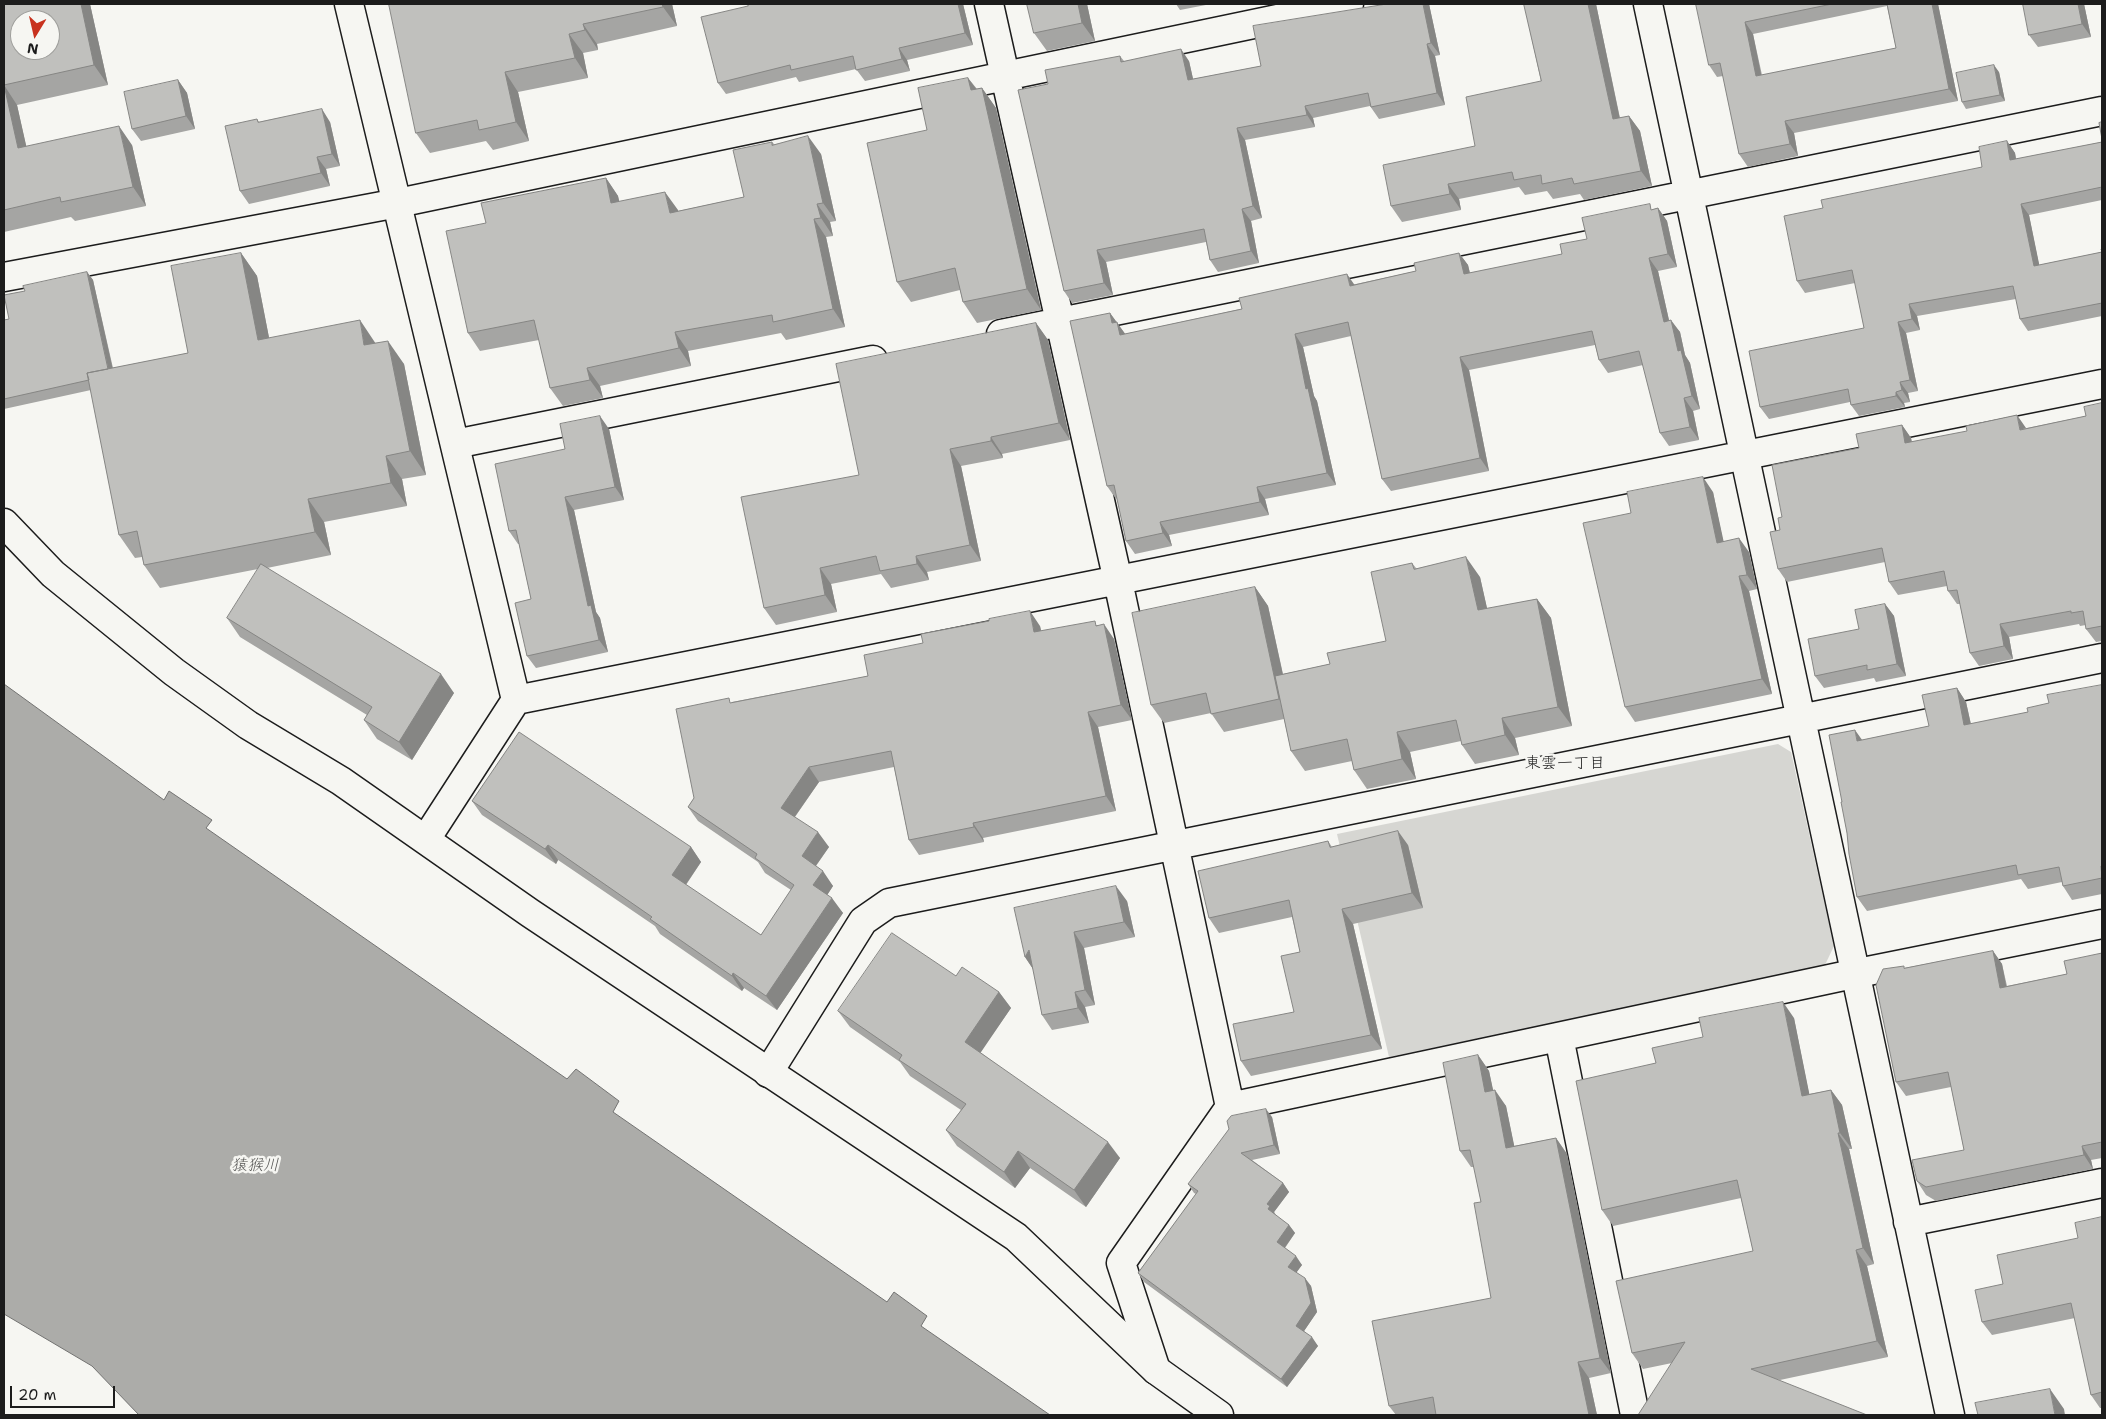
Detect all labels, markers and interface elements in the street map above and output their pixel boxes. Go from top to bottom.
north arrow [10,10,60,60]
text: N [26,39,40,59]
district label: 東雲一丁目 [1525,754,1605,774]
water label: 猿猴川 [231,1156,279,1176]
scale bar [12,1376,118,1408]
text: 20 m [18,1385,57,1405]

